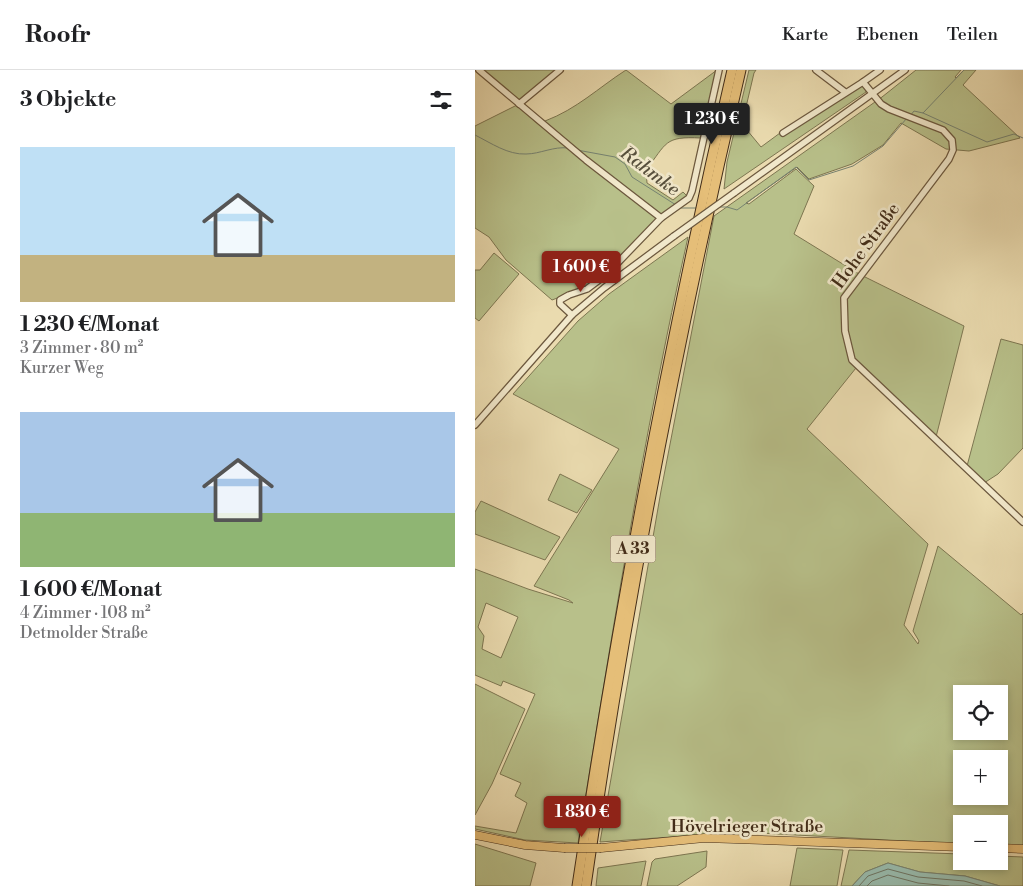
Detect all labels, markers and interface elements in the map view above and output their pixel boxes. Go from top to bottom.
text: Roofr [25,20,91,50]
text: Karte [782,23,828,46]
text: Ebenen [856,23,919,46]
text: Teilen [947,23,998,46]
icon: filters [427,86,455,114]
text: 3 Objekte [20,87,116,113]
pin: 1 230 € [666,102,758,145]
text: 1 230 € [685,109,739,129]
water label: Rahmke [615,140,685,201]
icon: home [193,180,283,270]
street label: Hohe Straße [827,198,905,294]
pin: 1 600 € [535,250,627,293]
text: 1 600 € [553,257,609,277]
text: 1 230 €/Monat [20,312,159,338]
text: 3 Zimmer · 80 m² [20,338,143,358]
text: Kurzer Weg [20,358,104,378]
icon: home [193,445,283,535]
road number: A 33 [611,536,655,562]
text: 1 600 €/Monat [20,577,162,603]
text: 4 Zimmer · 108 m² [20,603,151,623]
text: Detmolder Straße [20,623,148,643]
map controls [953,685,1008,870]
button: locate [953,685,1008,740]
button: + [953,750,1008,805]
pin: 1 830 € [536,796,628,838]
text: 1 830 € [555,802,609,822]
street label: Hövelrieger Straße [671,815,823,838]
button: − [953,815,1008,870]

